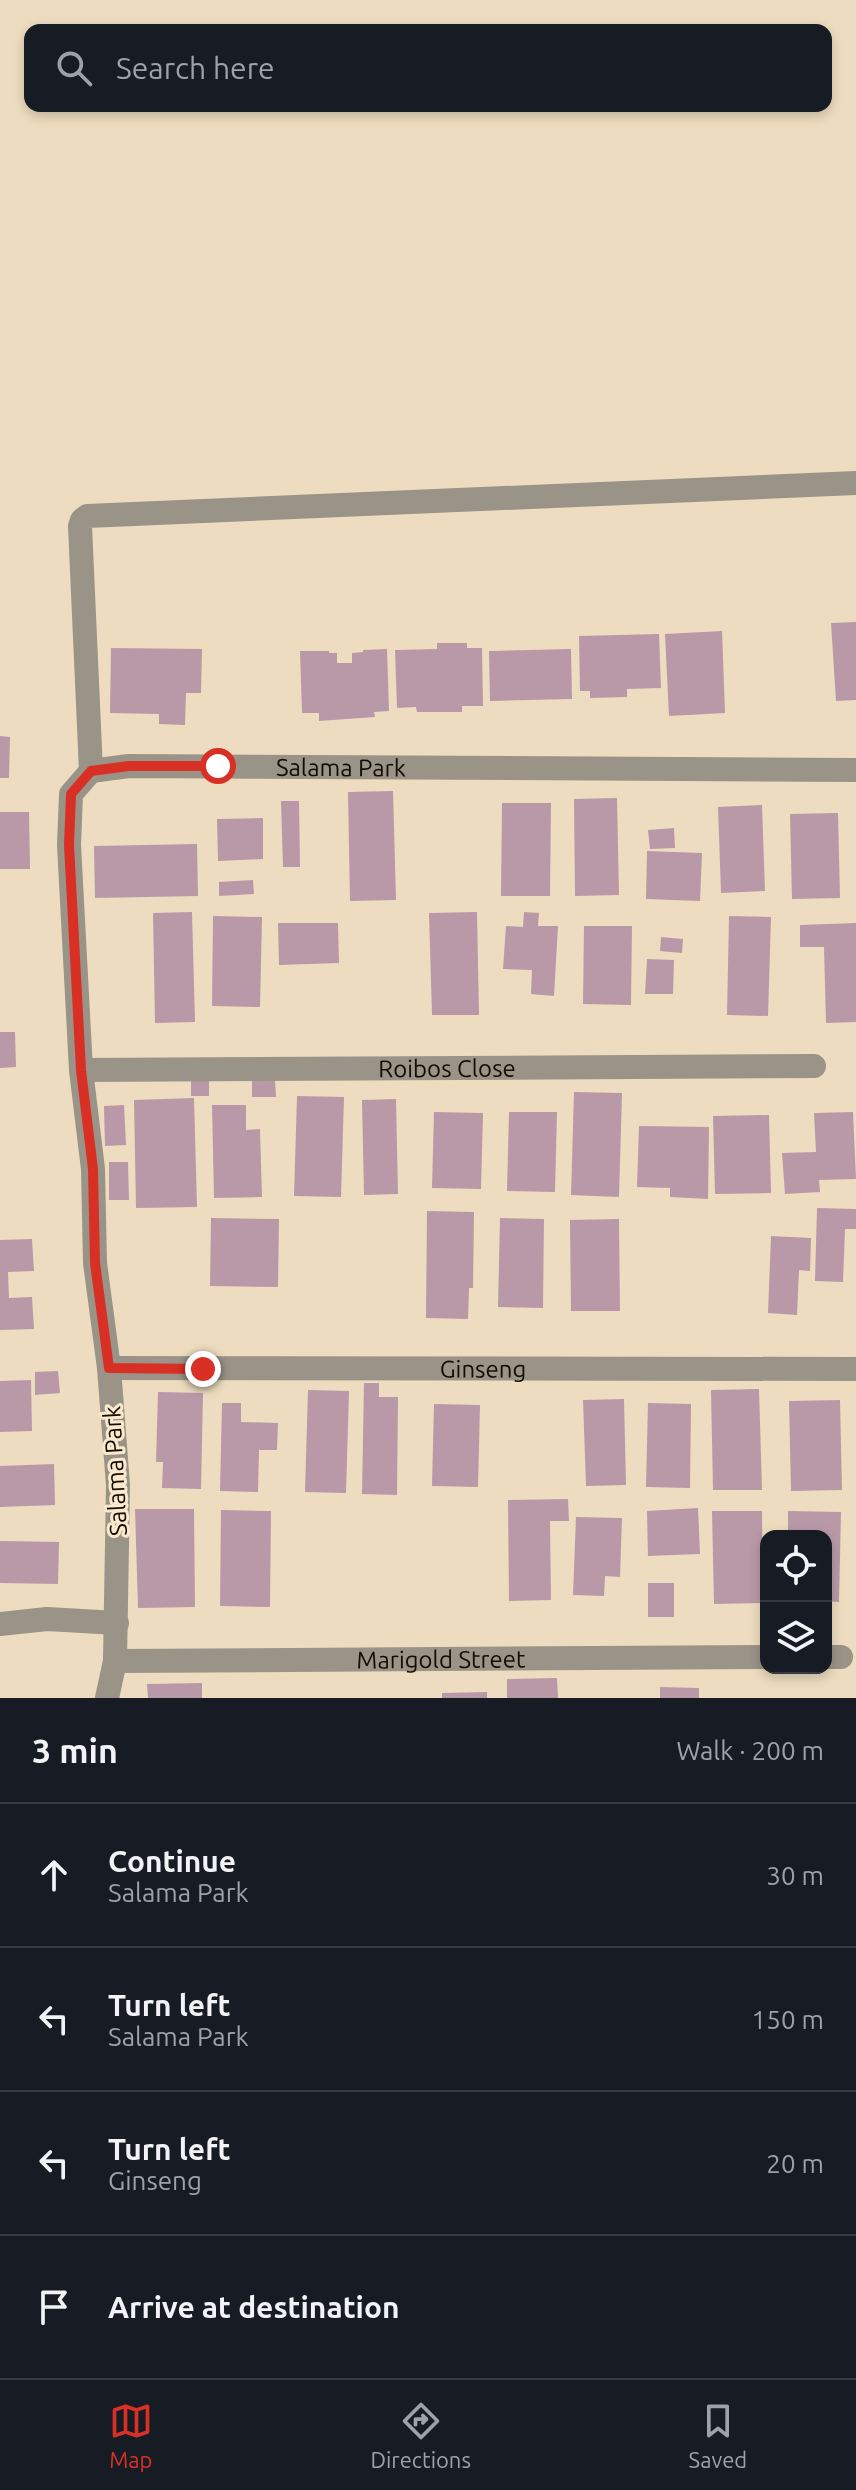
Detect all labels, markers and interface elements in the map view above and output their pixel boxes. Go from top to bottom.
search box [24,24,832,112]
icon: search [52,46,96,90]
text: Search here [116,51,275,85]
route start [200,748,236,784]
street label: Salama Park [276,753,406,781]
street label: Roibos Close [378,1054,516,1082]
route end [185,1351,221,1387]
street label: Ginseng [440,1355,526,1382]
street label: Salama Park [98,1405,132,1537]
map controls [760,1530,832,1674]
button: locate [760,1530,832,1602]
button: layers [760,1602,832,1674]
street label: Marigold Street [356,1645,526,1673]
text: 3 min [32,1731,118,1769]
text: Walk · 200 m [676,1736,824,1765]
text: Continue [108,1844,236,1878]
icon: ahead [32,1853,76,1897]
text: 30 m [766,1861,824,1890]
text: Salama Park [108,1878,249,1907]
text: Turn left [108,1988,230,2022]
icon: left [32,1997,76,2041]
text: 150 m [752,2005,824,2034]
text: Salama Park [108,2022,249,2051]
text: Turn left [108,2132,230,2166]
icon: left [32,2141,76,2185]
text: 20 m [766,2149,824,2178]
text: Ginseng [108,2166,202,2195]
icon: arrive [32,2285,76,2329]
text: Arrive at destination [108,2290,400,2324]
tab: Map [109,2399,153,2472]
tab: Directions [370,2399,471,2472]
tab: Saved [689,2399,747,2472]

